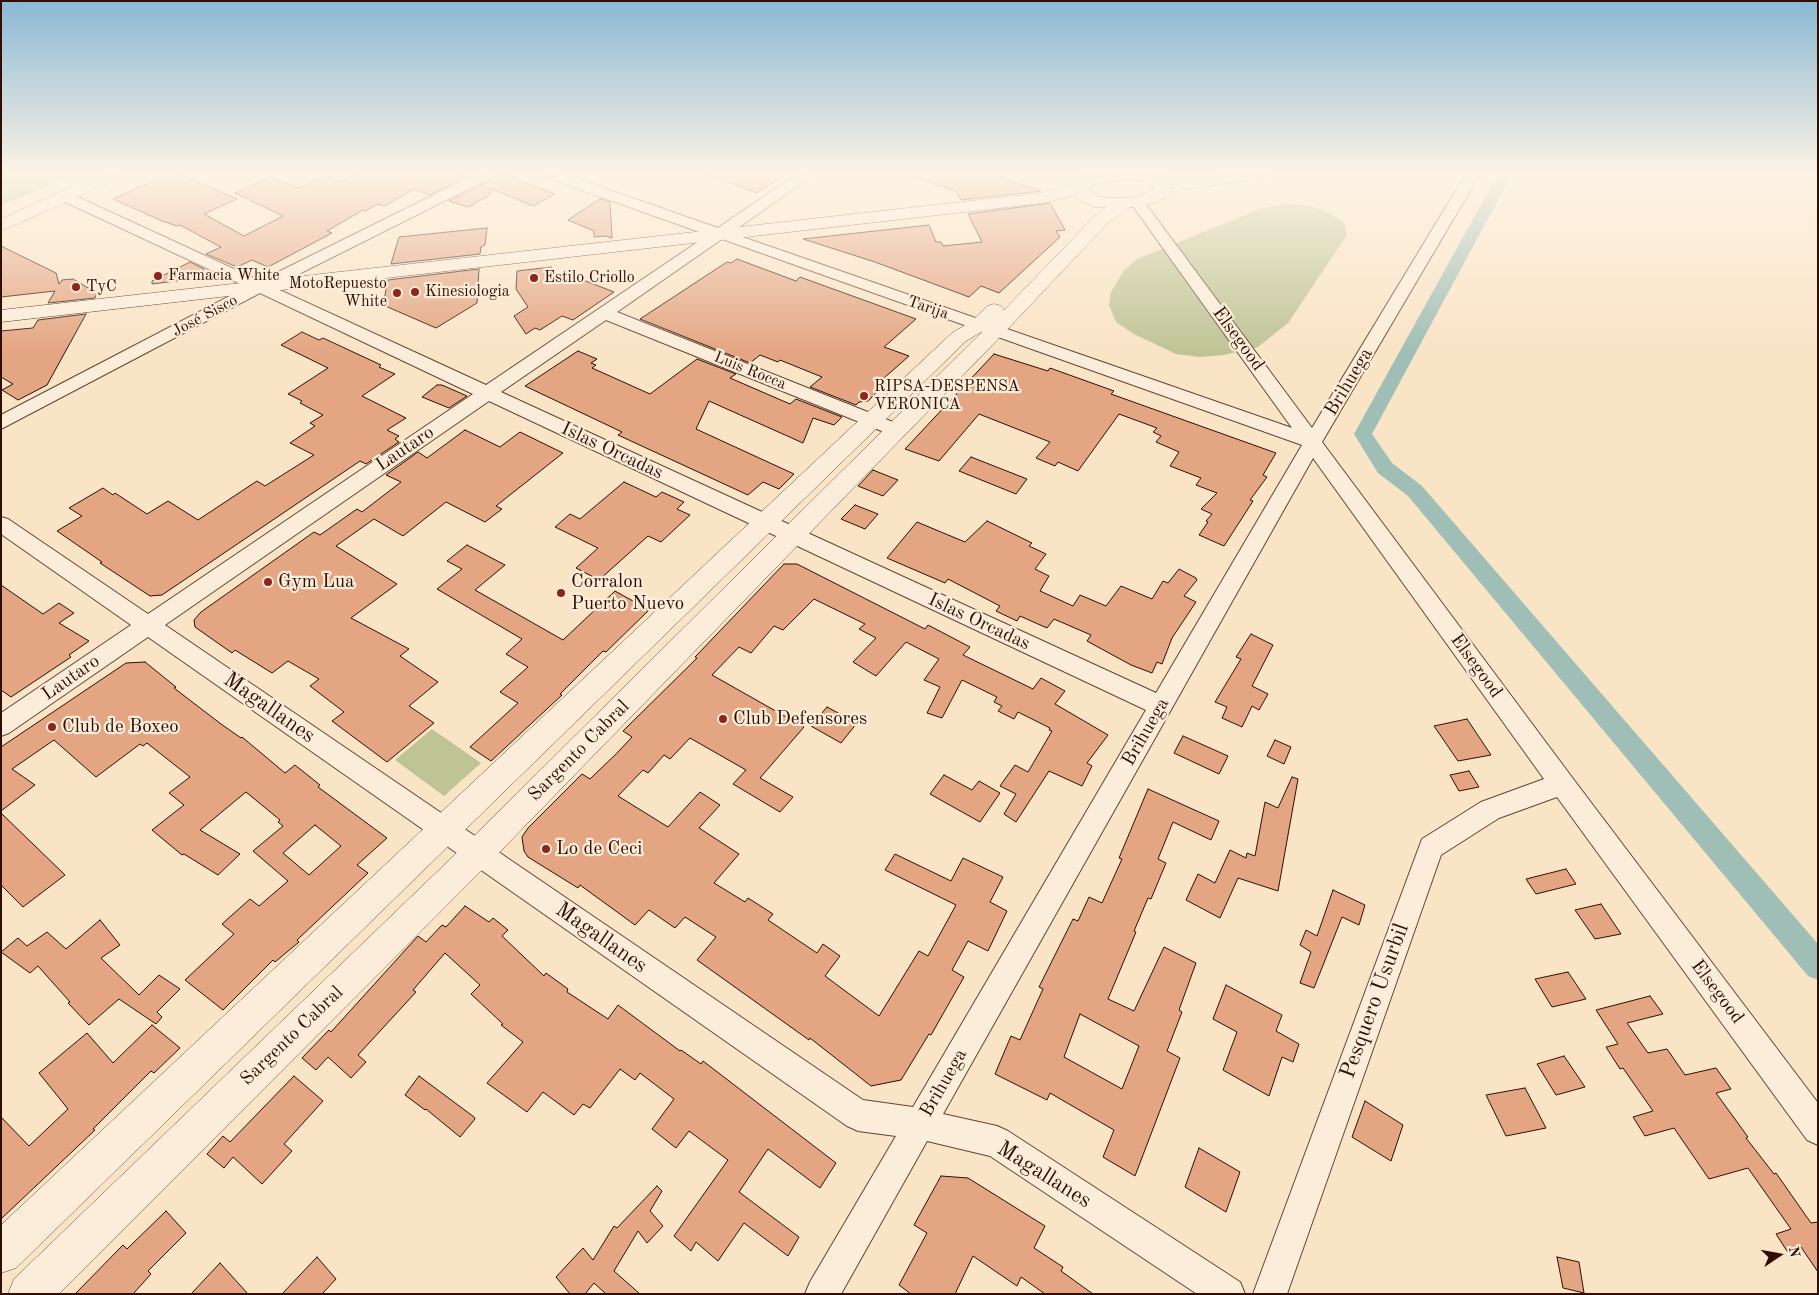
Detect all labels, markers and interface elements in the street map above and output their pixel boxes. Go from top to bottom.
place label: Farmacia White [168,266,280,286]
place label: Estilo Criollo [544,268,635,288]
marker: Farmacia White [152,270,164,282]
marker: Estilo Criollo [528,272,540,284]
place label: MotoRepuesto White [289,274,387,312]
place label: TyC [86,277,117,297]
marker: TyC [70,281,82,293]
place label: Kinesiologia [425,282,510,302]
marker: Kinesiologia [409,286,421,298]
marker: MotoRepuesto White [391,287,403,299]
street label: José Sisco [169,291,241,341]
street label: Tarija [905,292,951,324]
street label: Elsegood [1207,302,1269,376]
street label: Brihuega [1320,344,1378,420]
street label: Luis Rocca [711,348,789,394]
place label: RIPSA-DESPENSA VERONICA [874,377,1020,415]
marker: RIPSA-DESPENSA VERONICA [858,390,870,402]
street label: Islas Orcadas [557,417,667,485]
street label: Lautaro [371,421,439,477]
place label: Gym Lua [278,571,354,593]
place label: Corralon Puerto Nuevo [571,571,684,615]
marker: Gym Lua [262,576,274,588]
marker: Corralon Puerto Nuevo [555,587,567,599]
street label: Islas Orcadas [924,588,1034,656]
street label: Elsegood [1445,629,1507,703]
street label: Lautaro [38,650,104,706]
street label: Magallanes [218,667,320,749]
street label: Brihuega [1117,694,1175,770]
street label: Sargento Cabral [524,696,634,806]
place label: Club Defensores [733,708,867,730]
marker: Club Defensores [717,713,729,725]
place label: Club de Boxeo [62,716,179,738]
marker: Club de Boxeo [46,721,58,733]
place label: Lo de Ceci [556,838,642,860]
marker: Lo de Ceci [540,843,552,855]
street label: Magallanes [550,897,652,979]
street label: Pesquero Usurbil [1335,920,1415,1082]
street label: Elsegood [1686,955,1748,1029]
street label: Sargento Cabral [236,981,348,1091]
street label: Brihuega [915,1045,973,1121]
street label: Magallanes [992,1136,1096,1214]
north arrow [1754,1230,1804,1280]
text: N [1786,1245,1802,1259]

